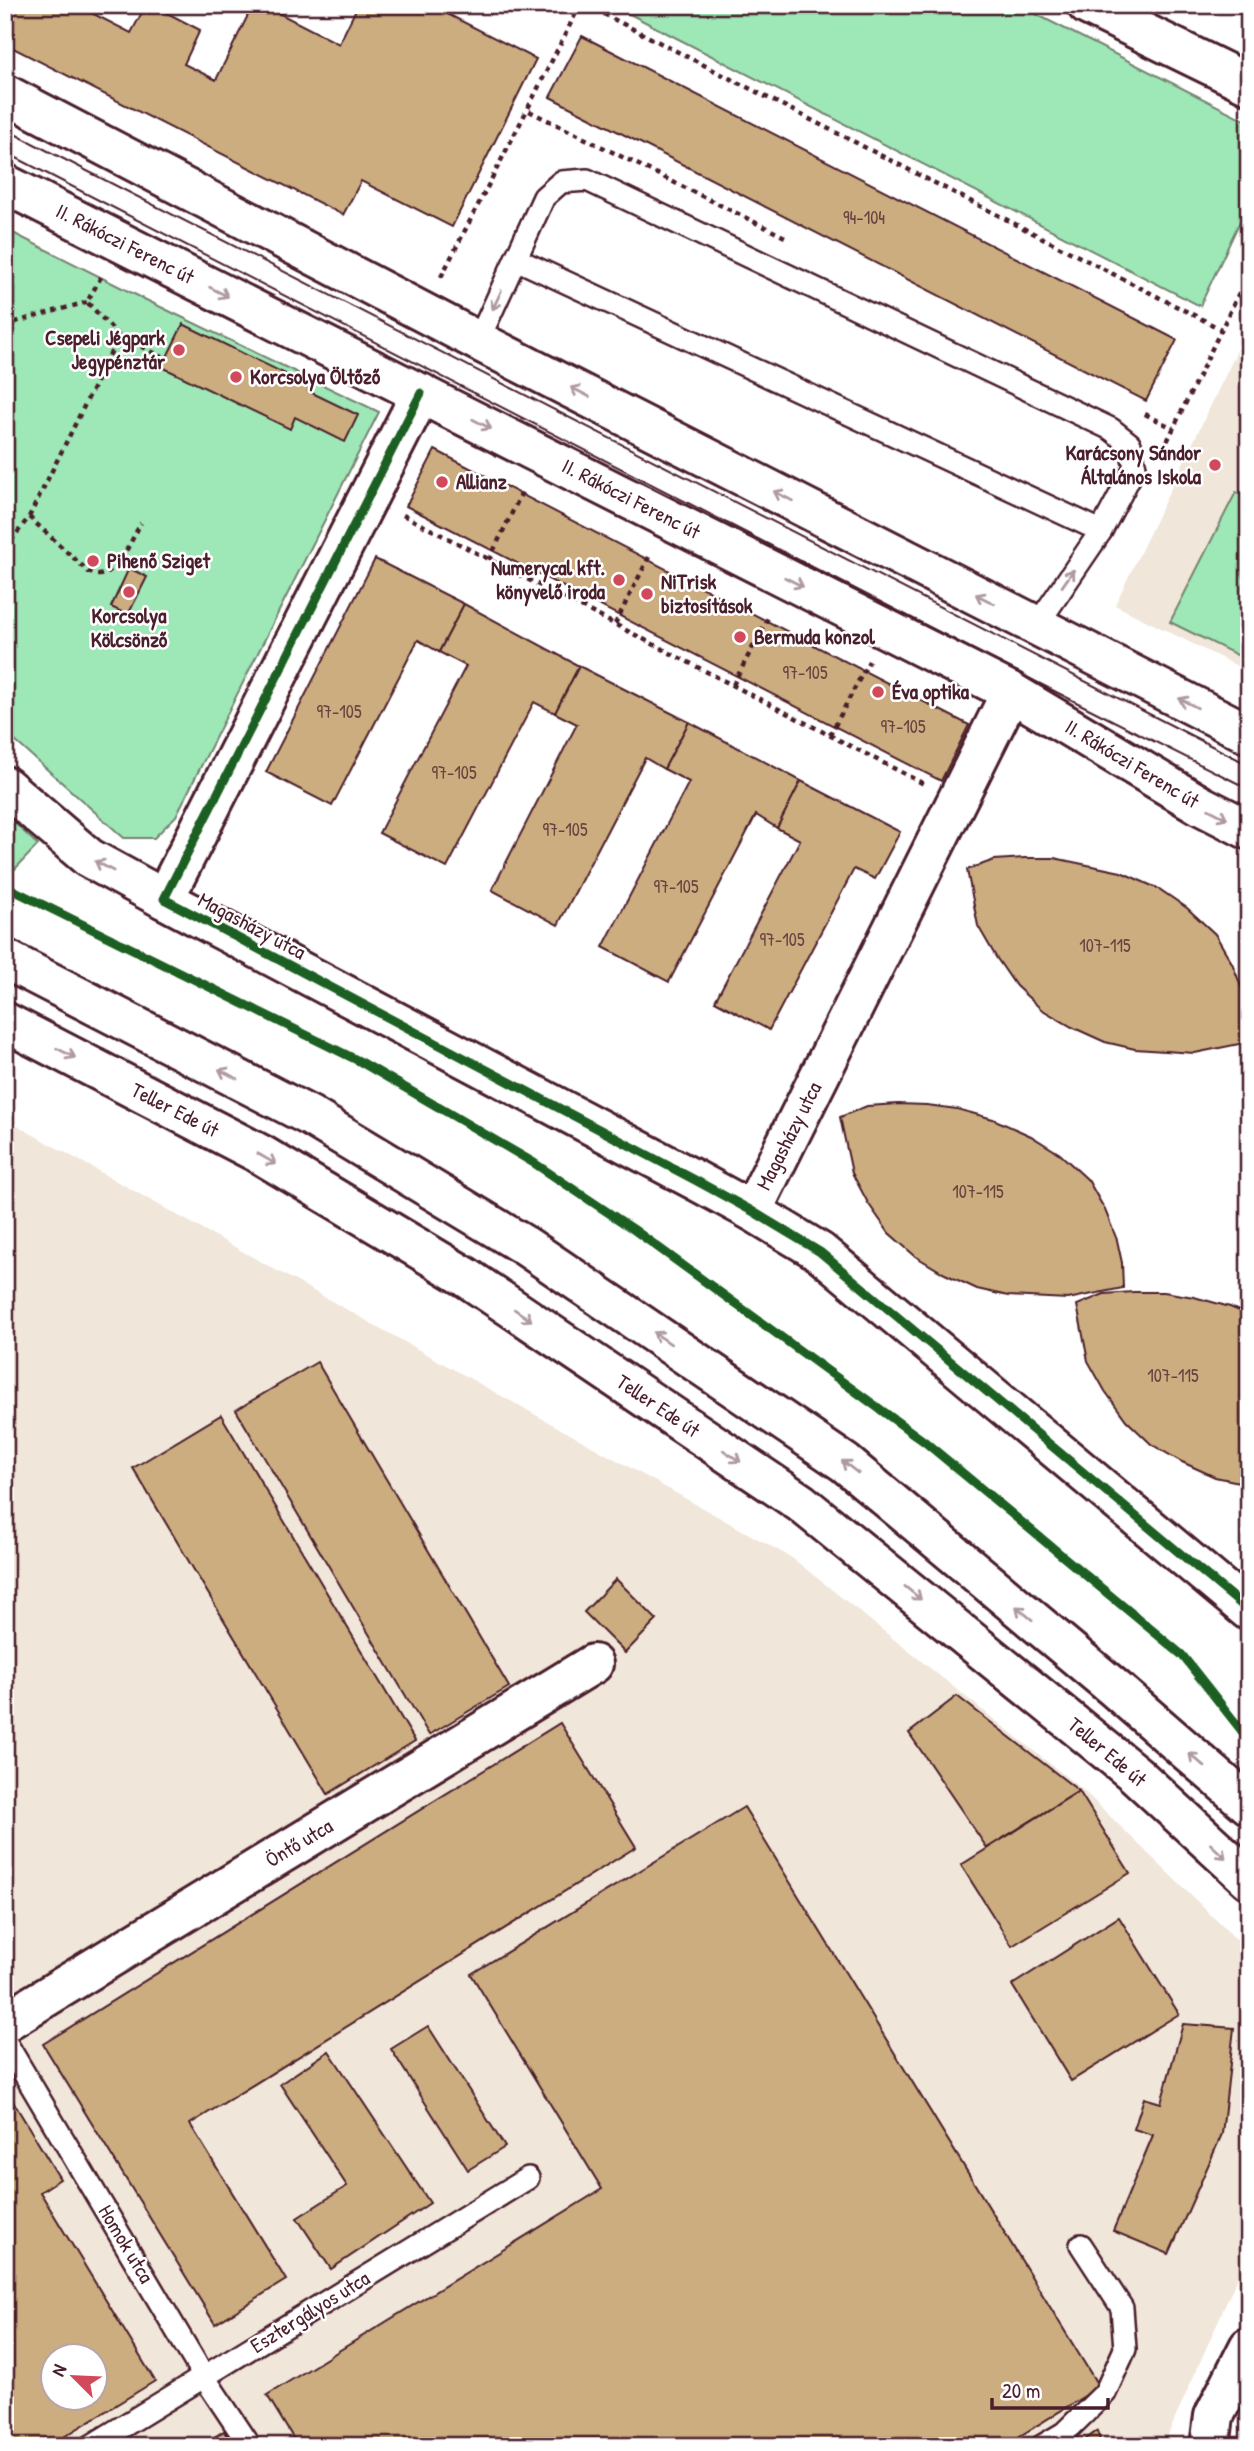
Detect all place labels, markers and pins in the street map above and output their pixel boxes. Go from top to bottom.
place label: Csepeli Jégpark Jegypénztár [45,323,166,377]
marker: Csepeli Jégpark Jegypénztár [171,342,187,358]
place label: Korcsolya Öltőző [250,362,381,392]
marker: Korcsolya Öltőző [228,369,244,385]
place label: Karácsony Sándor Általános Iskola [1065,438,1202,491]
marker: Karácsony Sándor Általános Iskola [1207,457,1223,473]
place label: Allianz [456,467,507,496]
marker: Allianz [434,474,450,490]
place label: Pihenő Sziget [107,546,211,576]
marker: Pihenő Sziget [85,553,101,569]
place label: Numerycal kft. könyvelő iroda [491,553,606,607]
place label: NiTrisk biztosítások [661,567,753,620]
marker: Numerycal kft. könyvelő iroda [611,572,627,588]
marker: Korcsolya Kölcsönző [121,584,137,600]
marker: NiTrisk biztosítások [639,586,655,602]
place label: Korcsolya Kölcsönző [91,601,168,654]
place label: Bermuda konzol [754,622,875,651]
marker: Bermuda konzol [732,629,748,645]
place label: Éva optika [892,677,970,707]
marker: Éva optika [870,684,886,700]

